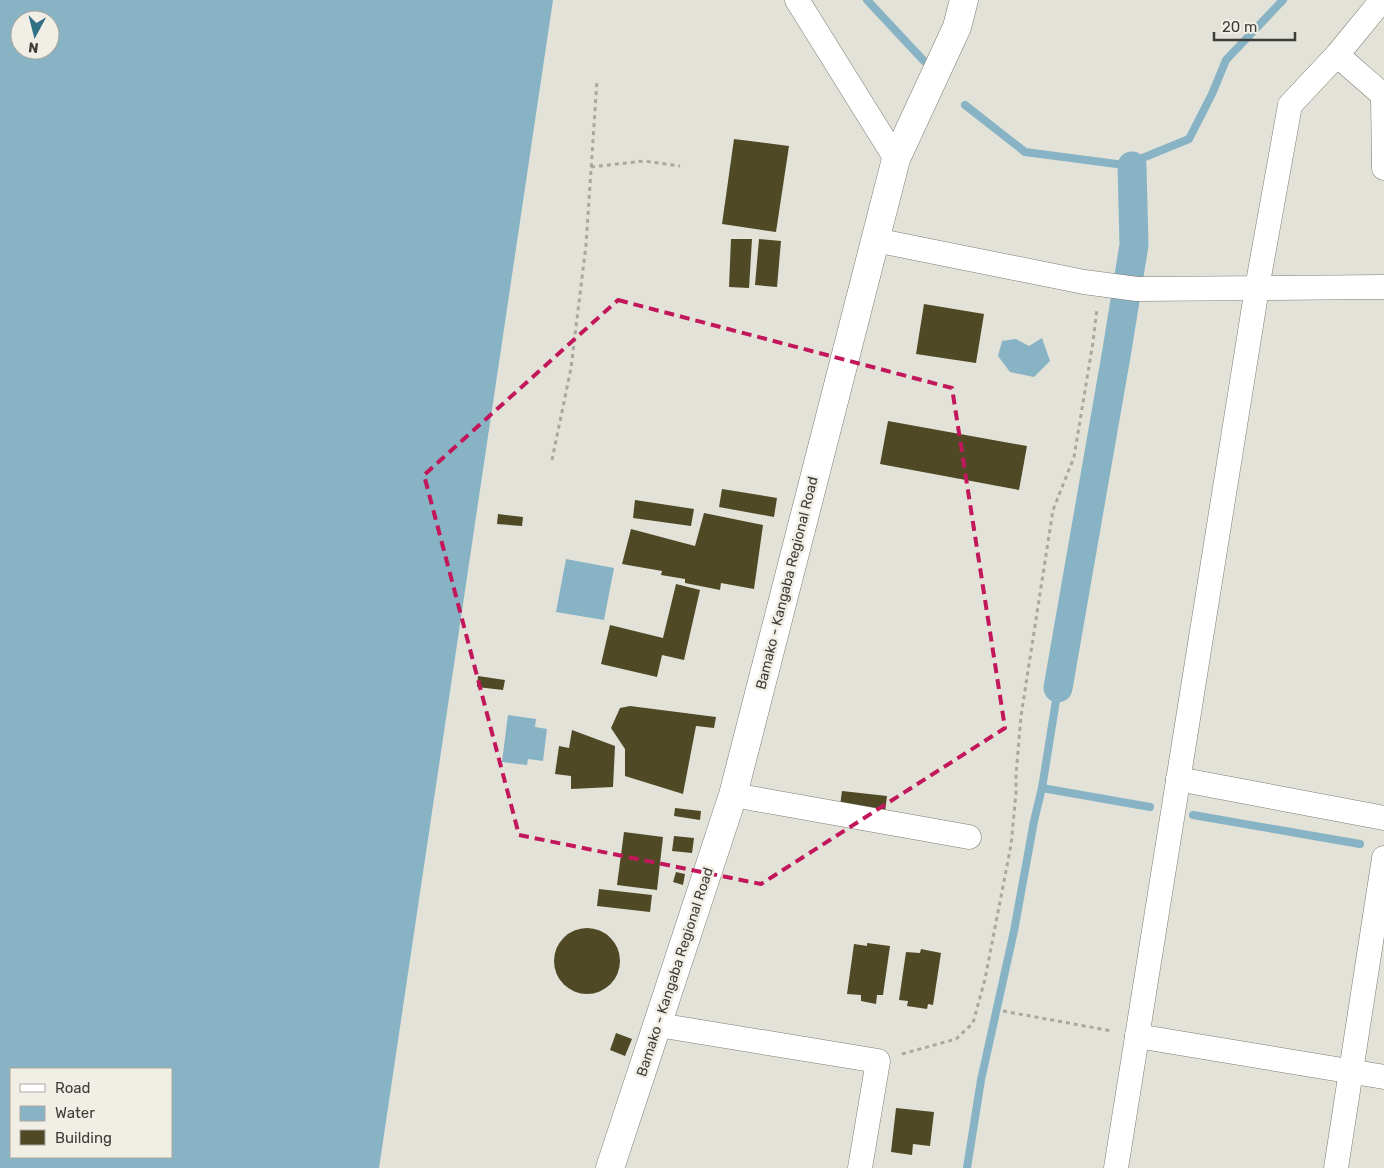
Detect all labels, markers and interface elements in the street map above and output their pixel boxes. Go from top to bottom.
north arrow [10,10,60,60]
scale bar [1214,10,1295,42]
text: 20 m [1222,18,1257,36]
text: N [27,38,40,56]
street label: Bamako - Kangaba Regional Road [752,475,822,691]
street label: Bamako - Kangaba Regional Road [633,865,717,1079]
legend [10,1068,172,1158]
text: Road [55,1079,91,1097]
text: Water [55,1104,95,1122]
text: Building [55,1129,112,1147]

